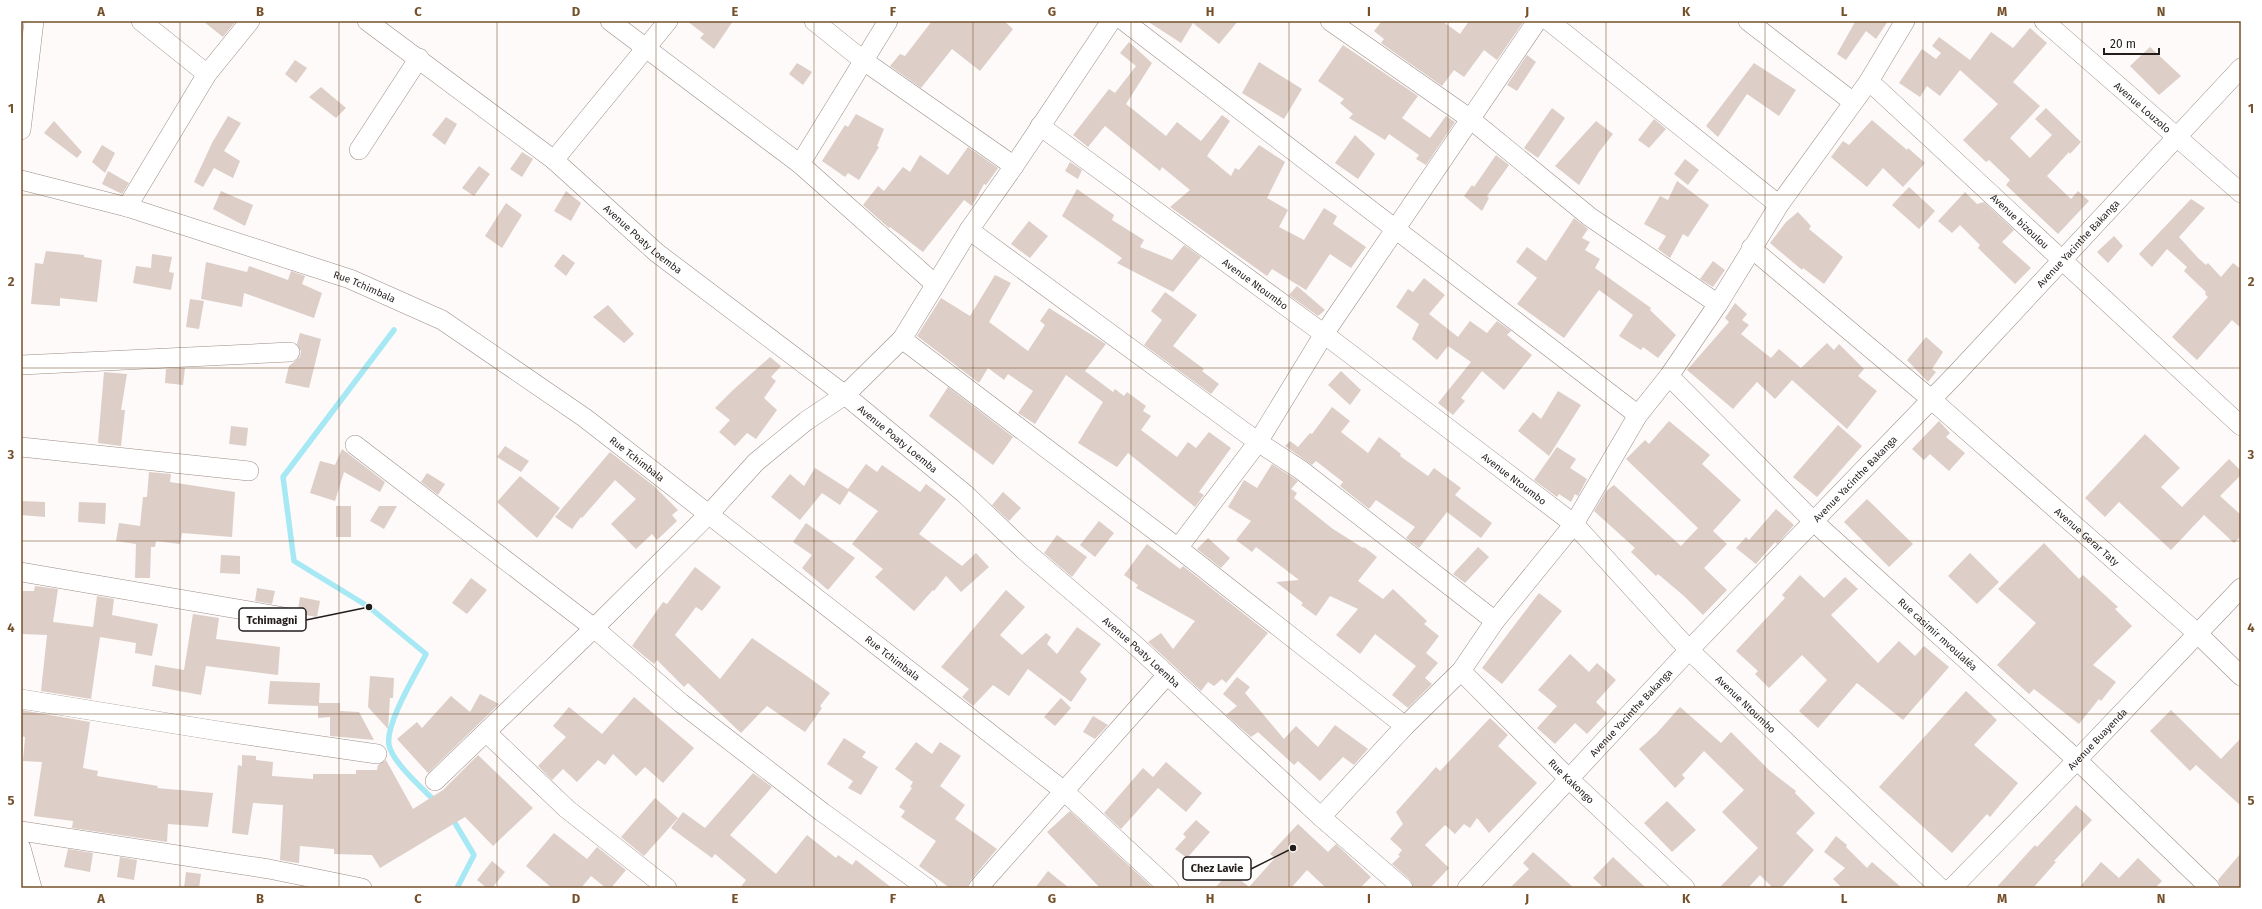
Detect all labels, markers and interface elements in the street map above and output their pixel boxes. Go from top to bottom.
text: A [96,4,105,19]
text: B [256,4,264,19]
text: C [414,4,422,19]
text: D [572,4,581,19]
text: E [732,4,739,19]
text: F [890,4,897,19]
text: G [1048,4,1056,19]
text: H [1206,4,1214,19]
text: I [1367,4,1371,19]
text: J [1524,4,1529,19]
text: K [1682,4,1691,19]
text: L [1841,4,1848,19]
text: M [1997,4,2007,19]
text: N [2157,4,2165,19]
scale bar [2104,30,2159,56]
text: 20 m [2110,37,2136,51]
street label: Avenue Louzolo [2111,80,2173,136]
text: 1 [8,101,14,116]
text: 1 [2248,101,2254,116]
street label: Avenue bizoulou [1988,192,2051,252]
street label: Avenue Yacinthe Bakanga [2035,198,2122,290]
street label: Avenue Poaty Loemba [601,203,684,277]
street label: Avenue Ntoumbo [1220,257,1290,313]
street label: Rue Tchimbala [332,269,397,305]
text: 2 [8,274,15,289]
text: 2 [2248,274,2255,289]
street label: Avenue Poaty Loemba [855,403,940,476]
street label: Rue Tchimbala [607,434,666,485]
street label: Avenue Yacinthe Bakanga [1811,434,1900,525]
text: 3 [7,447,15,462]
text: 3 [2247,447,2255,462]
street label: Avenue Ntoumbo [1479,451,1549,508]
street label: Avenue Gerar Taty [2052,506,2121,569]
street label: Rue casimir mvoulaléa [1895,596,1979,674]
callout: Tchimagni [239,608,306,631]
text: Tchimagni [247,614,297,627]
street label: Avenue Poaty Loemba [1100,615,1182,690]
text: 4 [7,620,15,635]
text: 4 [2247,620,2255,635]
street label: Rue Tchimbala [862,633,922,684]
street label: Avenue Yacinthe Bakanga [1588,667,1675,759]
street label: Avenue Ntoumbo [1713,673,1778,736]
street label: Avenue Buayenda [2066,706,2130,773]
street label: Rue Kakongo [1546,757,1596,807]
text: 5 [8,793,15,808]
text: 5 [2248,793,2255,808]
callout: Chez Lavie [1183,857,1251,880]
text: Chez Lavie [1191,862,1243,875]
text: A [96,891,105,906]
text: B [256,891,264,906]
text: C [414,891,422,906]
text: D [572,891,581,906]
text: E [732,891,739,906]
text: F [890,891,897,906]
text: G [1048,891,1056,906]
text: H [1206,891,1214,906]
text: I [1367,891,1371,906]
text: J [1524,891,1529,906]
text: K [1682,891,1691,906]
text: L [1841,891,1848,906]
text: M [1997,891,2007,906]
text: N [2157,891,2165,906]

